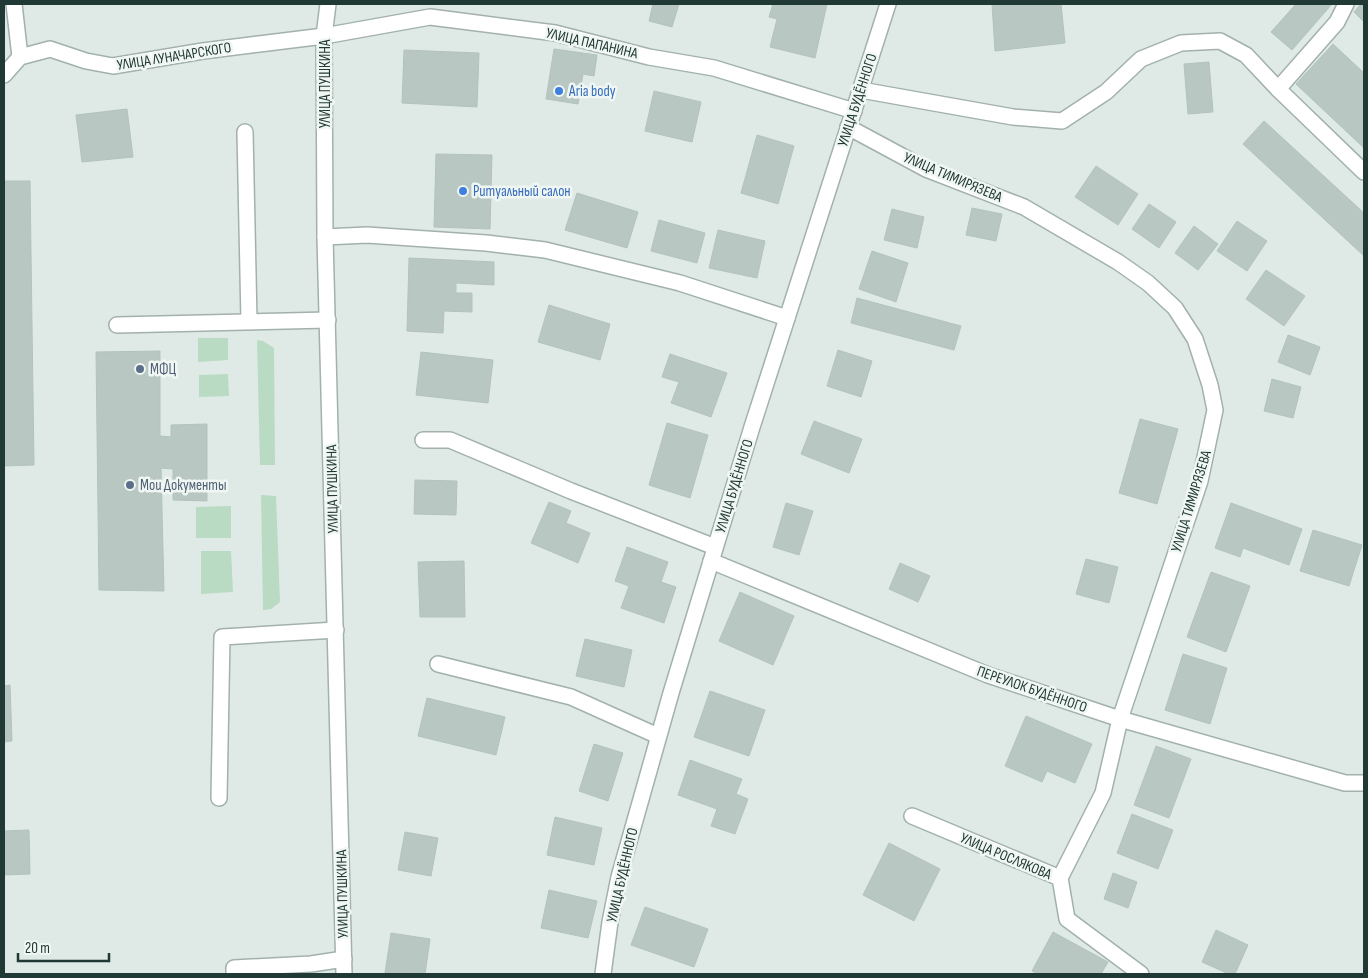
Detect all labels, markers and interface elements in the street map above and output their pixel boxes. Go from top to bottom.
street label: УЛИЦА ПАПАНИНА [544,24,640,63]
street label: УЛИЦА ЛУНАЧАРСКОГО [116,38,233,75]
street label: УЛИЦА ПУШКИНА [316,39,335,128]
street label: УЛИЦА БУДЁННОГО [833,51,881,149]
place label: Aria body [568,82,616,101]
marker: Aria body [553,85,565,97]
street label: УЛИЦА ТИМИРЯЗЕВА [901,148,1006,207]
place label: Ритуальный салон [473,182,571,201]
marker: Ритуальный салон [457,185,469,197]
place label: МФЦ [150,360,176,379]
marker: МФЦ [134,363,146,375]
street label: УЛИЦА БУДЁННОГО [711,437,758,535]
street label: УЛИЦА ПУШКИНА [322,444,343,534]
street label: УЛИЦА ТИМИРЯЗЕВА [1167,447,1216,554]
place label: Мои Документы [140,476,227,495]
marker: Мои Документы [124,479,136,491]
street label: ПЕРЕУЛОК БУДЁННОГО [974,662,1089,717]
street label: УЛИЦА БУДЁННОГО [602,826,643,924]
street label: УЛИЦА РОСЛЯКОВА [957,829,1055,884]
street label: УЛИЦА ПУШКИНА [332,849,353,939]
scale bar [18,930,109,962]
text: 20 m [25,939,50,958]

